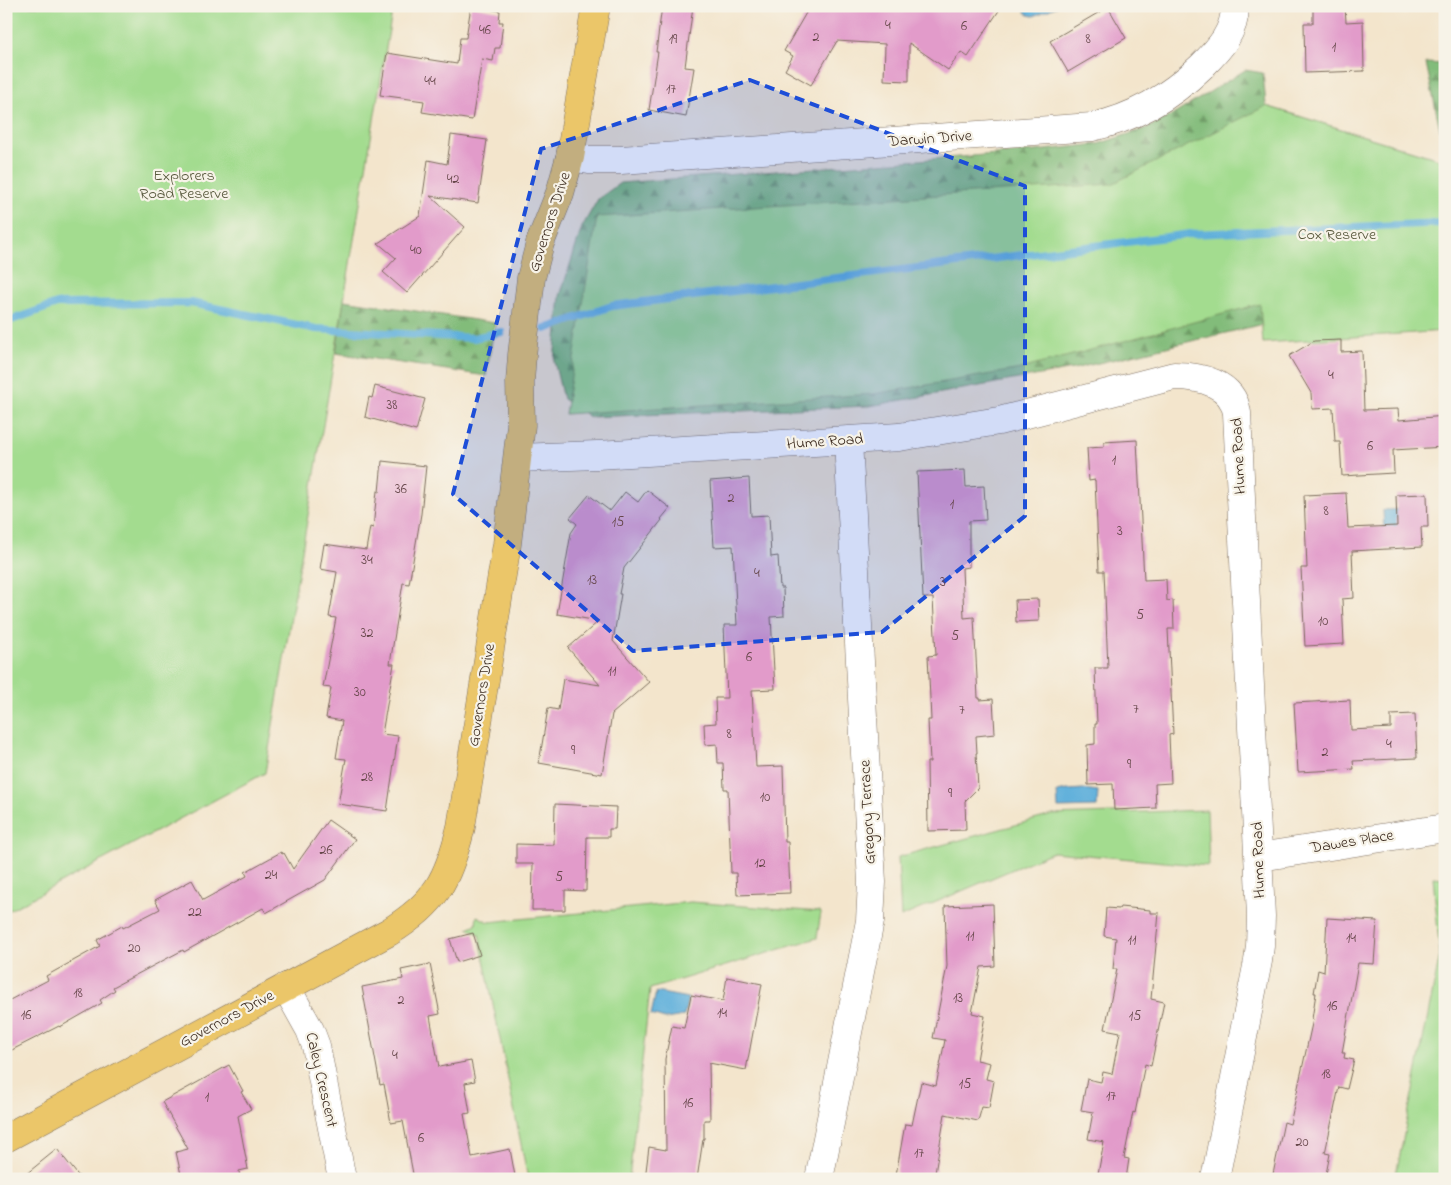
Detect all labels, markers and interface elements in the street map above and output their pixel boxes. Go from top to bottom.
house number: 4 [885,15,891,36]
house number: 6 [961,16,967,37]
house number: 46 [479,20,491,41]
house number: 2 [813,27,820,48]
house number: 19 [669,29,678,50]
house number: 8 [1085,29,1091,50]
house number: 1 [1332,37,1337,58]
house number: 44 [424,71,436,92]
house number: 17 [666,79,676,100]
street label: Darwin Drive [886,124,974,154]
park label: Explorers Road Reserve [140,164,229,206]
street label: Governors Drive [523,168,578,275]
house number: 42 [447,169,459,190]
park label: Cox Reserve [1298,223,1377,247]
house number: 40 [410,240,422,261]
house number: 4 [1328,365,1334,386]
house number: 38 [386,395,398,416]
street label: Hume Road [1225,417,1253,495]
street label: Hume Road [786,427,864,457]
house number: 6 [1367,436,1373,457]
house number: 1 [1112,450,1117,471]
house number: 36 [395,479,407,500]
house number: 2 [728,488,735,509]
house number: 1 [950,494,955,515]
house number: 8 [1323,501,1329,522]
house number: 15 [612,512,624,533]
house number: 3 [1117,521,1123,542]
house number: 34 [361,550,373,571]
house number: 4 [754,563,760,584]
house number: 13 [587,570,597,591]
house number: 3 [940,572,946,593]
house number: 5 [1136,605,1144,626]
house number: 10 [1318,611,1328,632]
house number: 32 [361,623,373,644]
house number: 5 [951,626,959,647]
street label: Governors Drive [462,641,502,748]
house number: 6 [746,647,752,668]
house number: 11 [608,661,617,682]
house number: 30 [354,682,366,703]
house number: 7 [1133,699,1139,720]
house number: 7 [959,700,965,721]
house number: 8 [726,724,732,745]
house number: 4 [1386,734,1392,755]
house number: 9 [571,740,576,761]
house number: 2 [1322,742,1329,763]
house number: 9 [1127,754,1132,775]
street label: Gregory Terrace [853,758,883,865]
house number: 28 [361,767,373,788]
house number: 9 [948,783,953,804]
house number: 10 [760,787,770,808]
street label: Hume Road [1246,821,1272,899]
street label: Dawes Place [1308,823,1396,861]
house number: 26 [319,840,333,861]
house number: 12 [754,853,766,874]
house number: 24 [265,865,278,886]
house number: 5 [555,867,563,888]
house number: 22 [188,902,202,923]
house number: 11 [966,926,975,947]
house number: 14 [1346,928,1356,949]
house number: 11 [1128,930,1137,951]
house number: 20 [127,938,141,959]
house number: 18 [73,983,83,1004]
street label: Governors Drive [176,984,279,1054]
house number: 13 [953,988,963,1009]
house number: 2 [398,990,405,1011]
house number: 16 [1327,996,1337,1017]
house number: 14 [717,1003,727,1024]
house number: 16 [21,1005,31,1026]
house number: 15 [1129,1006,1141,1027]
street label: Caley Crescent [298,1030,344,1130]
house number: 4 [392,1045,398,1066]
house number: 18 [1321,1064,1331,1085]
house number: 15 [959,1074,971,1095]
house number: 17 [1106,1086,1116,1107]
house number: 1 [205,1087,210,1108]
house number: 16 [683,1093,693,1114]
house number: 6 [418,1128,424,1149]
house number: 20 [1295,1132,1309,1153]
house number: 17 [914,1143,924,1164]

